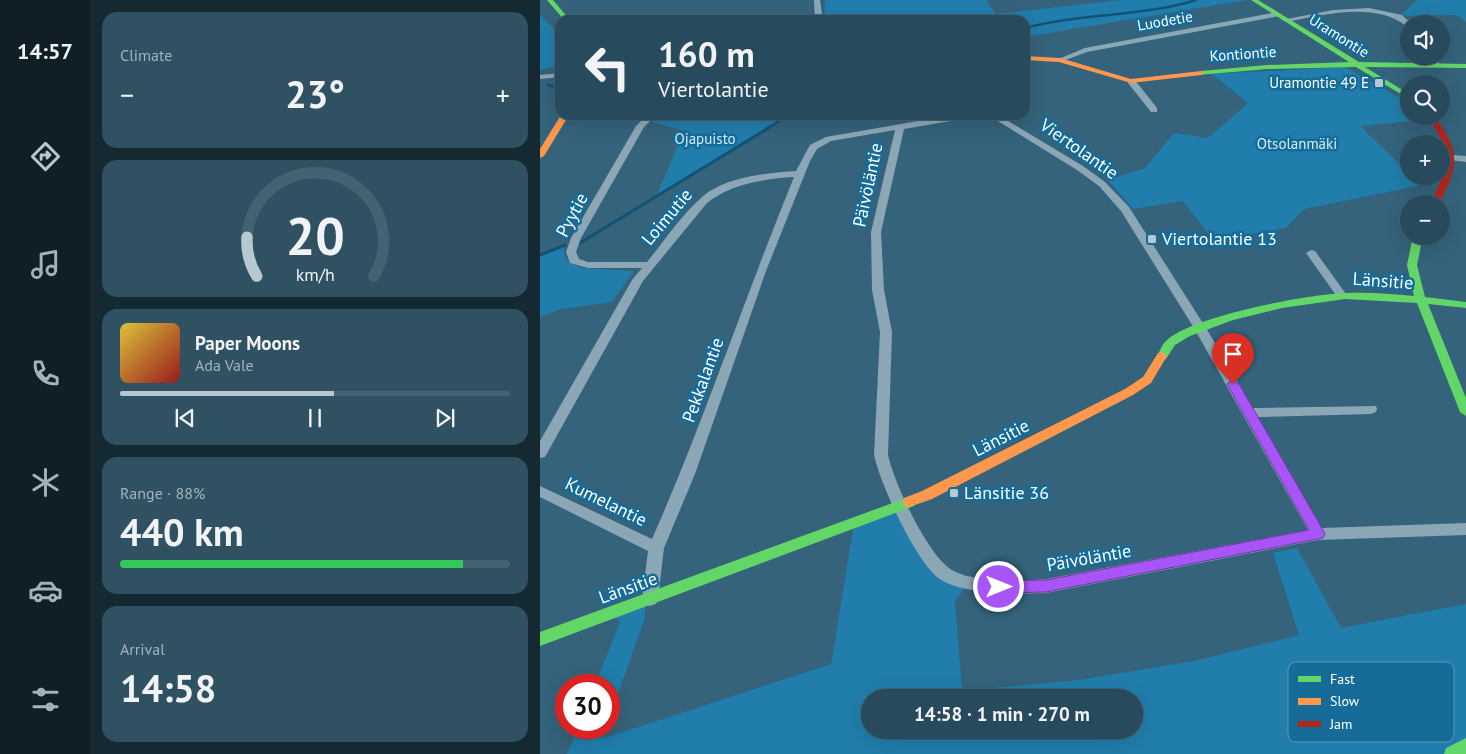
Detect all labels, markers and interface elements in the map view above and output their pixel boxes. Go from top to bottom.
street label: Luodetie [1136,6,1194,35]
street label: Uramontie [1306,10,1373,62]
map controls [1400,15,1450,245]
button: sound [1400,15,1450,65]
text: 160 m [658,31,755,77]
icon: left [575,35,640,100]
text: 14:57 [17,37,73,65]
street label: Kontiontie [1209,42,1277,65]
text: Climate [120,45,172,65]
text: 23° [285,69,345,118]
place label: Uramontie 49 E [1269,73,1369,92]
text: Viertolantie [658,75,769,103]
button: search [1400,75,1450,125]
text: − [120,76,134,113]
text: + [496,76,510,113]
marker: Uramontie 49 E [1373,77,1385,89]
street label: Viertolantie [1035,113,1123,184]
park label: Ojapuisto [674,129,736,148]
park label: Otsolanmäki [1257,134,1337,153]
button: + [1400,135,1450,185]
icon: directions [28,139,63,174]
street label: Päivöläntie [847,141,888,229]
street label: Loimutie [636,184,697,250]
street label: Pyytie [550,189,593,241]
button: − [1400,195,1450,245]
text: 20 [286,202,344,269]
place label: Viertolantie 13 [1161,227,1277,250]
marker: Viertolantie 13 [1146,233,1158,245]
icon: music [28,247,63,282]
text: km/h [295,263,335,286]
street label: Länsitie [1352,267,1414,294]
text: Paper Moons [195,331,300,355]
pin [1212,333,1254,384]
street label: Pekkalantie [677,334,729,426]
icon: arrive [1219,340,1247,368]
text: Ada Vale [195,355,254,375]
icon: phone [28,356,63,391]
icon: previous [171,404,199,432]
icon: pause [301,404,329,432]
icon: next [431,404,459,432]
street label: Länsitie [969,414,1033,462]
icon: climate [28,465,63,500]
street label: Kumelantie [562,472,651,531]
place label: Länsitie 36 [964,481,1049,504]
text: Range · 88% [120,483,205,503]
marker: Länsitie 36 [948,487,960,499]
text: 440 km [120,507,244,556]
street label: Päivöläntie [1045,539,1133,576]
position arrow [972,560,1024,612]
street label: Länsitie [595,566,660,609]
icon: car [28,573,63,608]
text: Arrival [120,639,165,659]
legend [1288,662,1454,742]
text: 14:58 [120,663,216,712]
text: Fast [1330,670,1355,688]
speed limit sign: 30 [555,674,620,739]
icon: filters [28,682,63,717]
text: Slow [1330,692,1360,710]
text: 14:58 · 1 min · 270 m [914,702,1090,726]
text: Jam [1329,715,1352,733]

